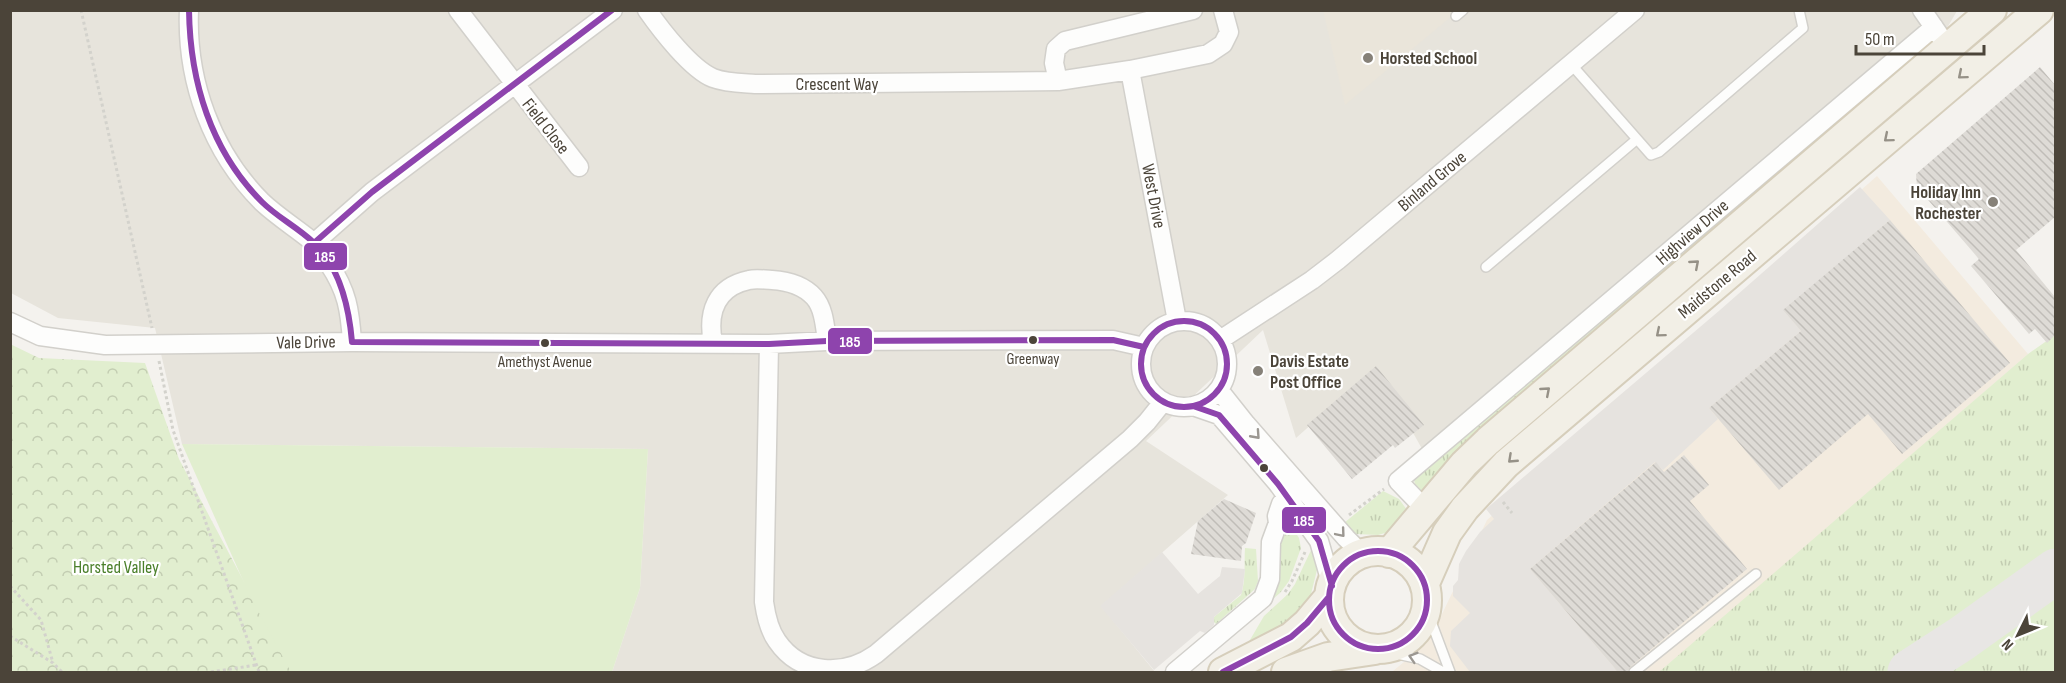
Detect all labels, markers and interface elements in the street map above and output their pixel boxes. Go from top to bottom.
scale bar [1856,18,1984,56]
text: 50 m [1865,29,1895,50]
place label: Horsted School [1380,48,1477,69]
marker: Horsted School [1361,51,1375,65]
one-way arrow [1958,68,1969,79]
street label: Crescent Way [796,74,878,95]
street label: Field Close [517,94,574,158]
one-way arrow [1884,131,1895,142]
street label: Binland Grove [1394,147,1471,216]
street label: West Drive [1137,162,1170,230]
place label: Holiday Inn Rochester [1911,182,1981,224]
street label: Highview Drive [1652,195,1733,270]
marker: Holiday Inn Rochester [1986,195,2000,209]
line badge: 185 [303,242,348,271]
street label: Maidstone Road [1674,246,1761,323]
text: 185 [315,248,335,267]
one-way arrow [1688,260,1699,271]
one-way arrow [1656,325,1667,336]
line badge: 185 [827,327,873,355]
street label: Vale Drive [276,331,336,354]
text: 185 [840,333,860,352]
marker: Greenway [1027,334,1039,346]
marker: Amethyst Avenue [539,337,551,349]
place label: Greenway [1006,350,1060,369]
place label: Davis Estate Post Office [1270,351,1349,393]
place label: Amethyst Avenue [497,353,592,372]
marker: Davis Estate Post Office [1251,364,1265,378]
one-way arrow [1539,387,1550,398]
one-way arrow [1249,429,1260,439]
one-way arrow [1508,452,1518,463]
unlabelled marker [1258,462,1270,474]
line badge: 185 [1281,506,1327,534]
text: 185 [1294,512,1314,531]
one-way arrow [1334,526,1345,537]
park label: Horsted Valley [73,557,159,578]
north arrow [1988,605,2048,665]
text: N [1998,635,2018,654]
one-way arrow [1408,652,1419,664]

